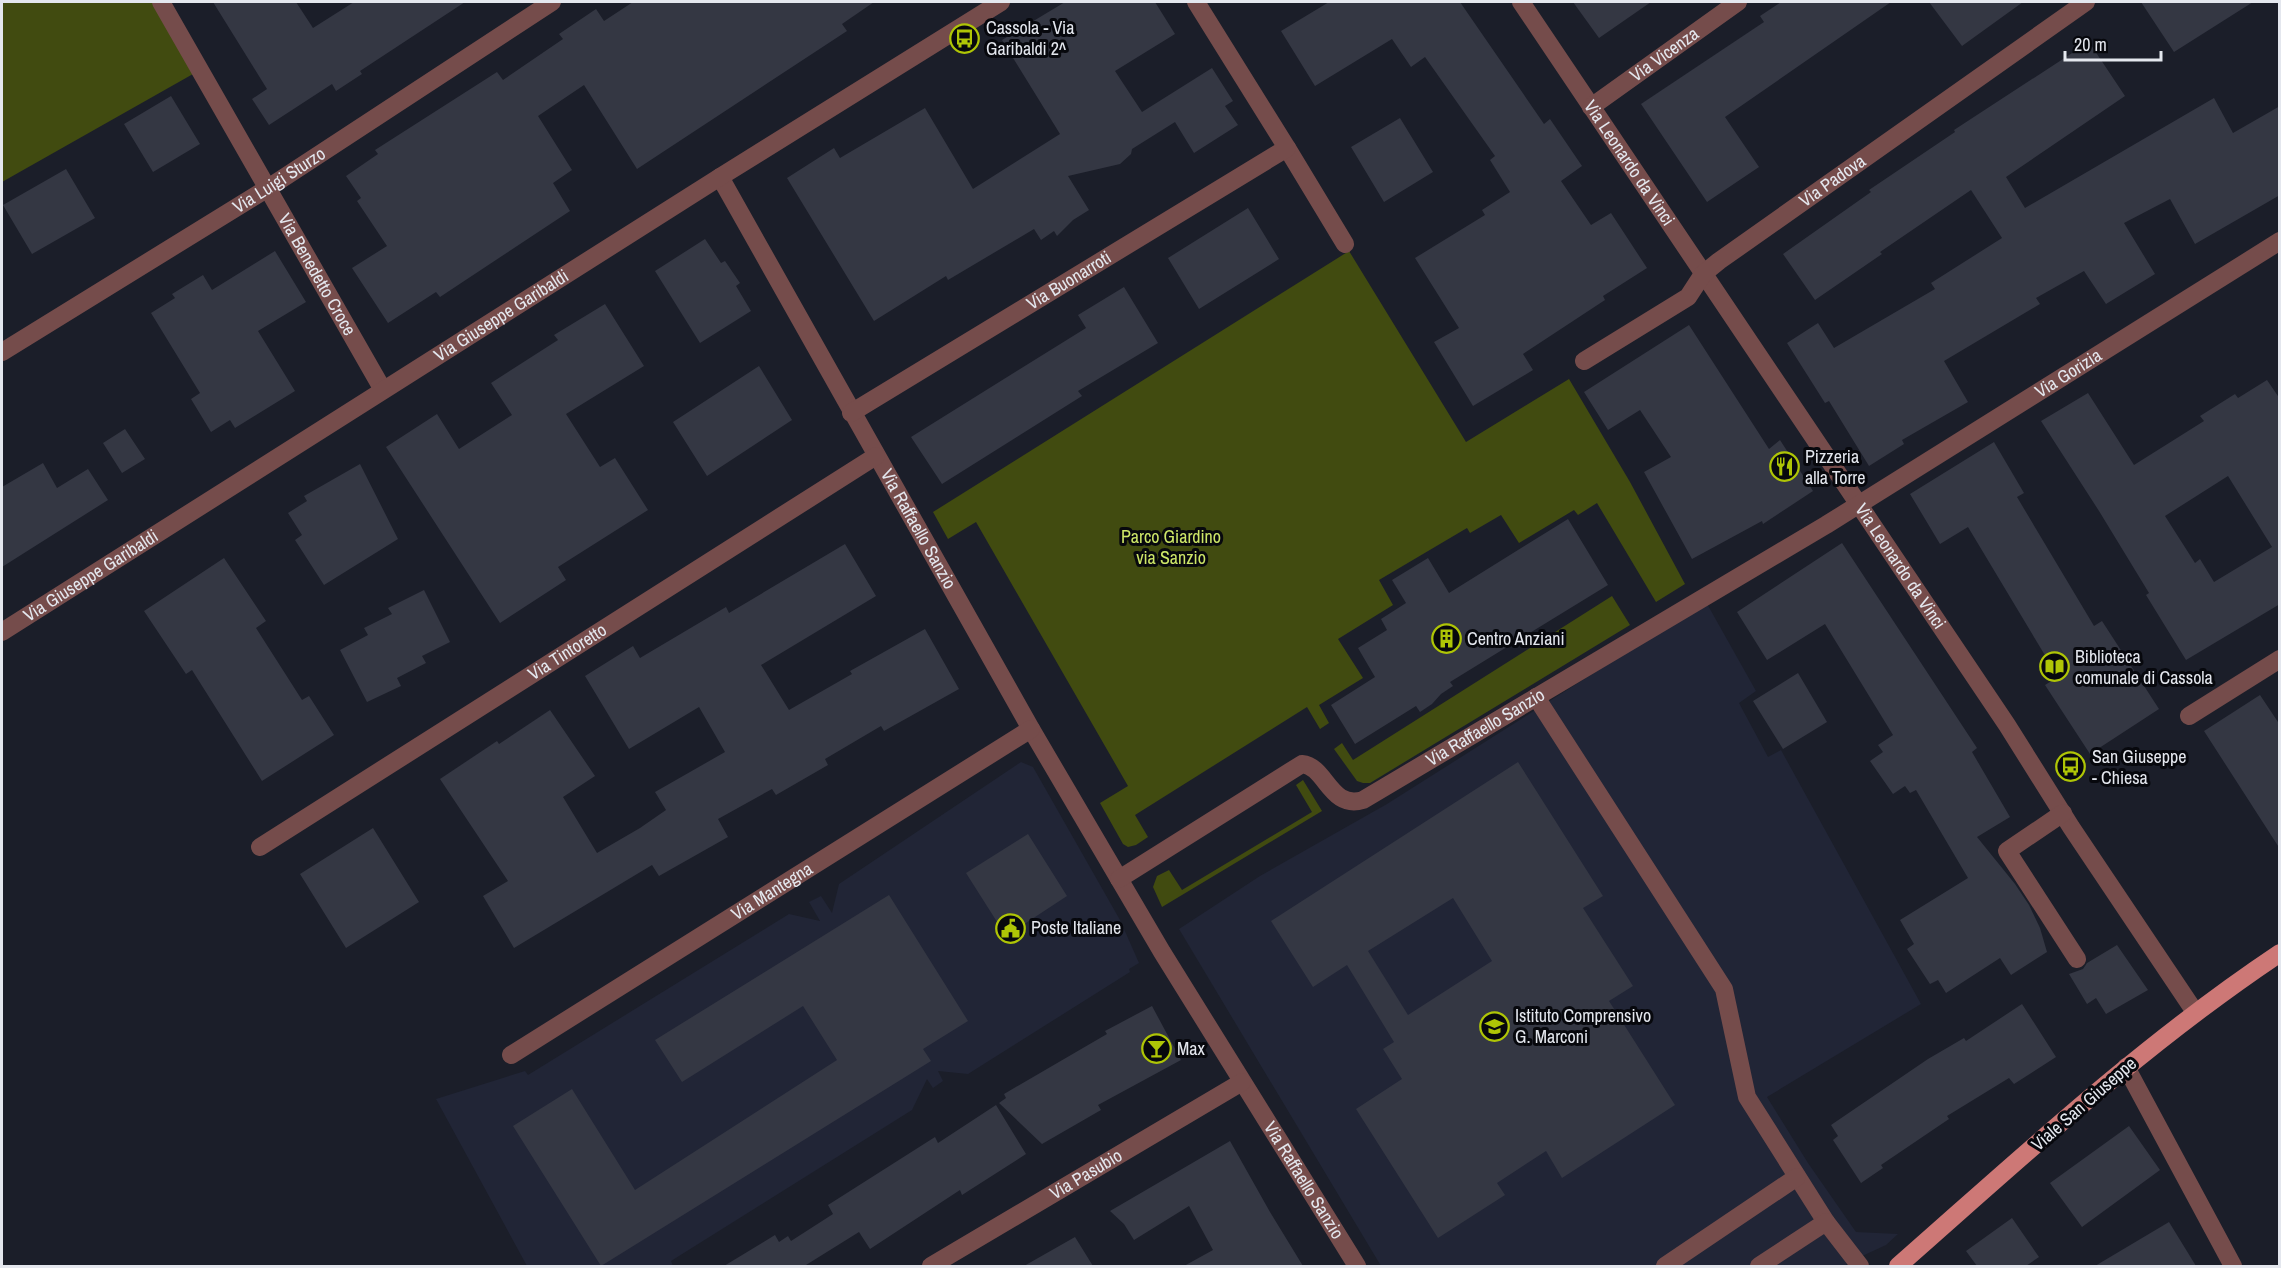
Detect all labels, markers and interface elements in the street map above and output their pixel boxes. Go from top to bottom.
place label: Cassola - Via Garibaldi 2^ [986,15,1074,61]
street label: Via Vicenza [1624,21,1703,87]
bus stop icon: Cassola - Via Garibaldi 2^ [949,22,981,54]
scale bar [2065,24,2161,62]
text: 20 m [2074,32,2107,57]
street label: Via Leonardo da Vinci [1578,95,1681,231]
street label: Via Luigi Sturzo [228,141,330,219]
street label: Via Padova [1794,148,1870,213]
street label: Via Benedetto Croce [273,209,362,340]
street label: Via Buonarroti [1022,245,1116,315]
street label: Via Giuseppe Garibaldi [429,263,573,367]
street label: Via Gorizia [2030,343,2106,403]
place label: Pizzeria alla Torre [1805,444,1865,490]
restaurant icon: Pizzeria alla Torre [1768,451,1800,483]
street label: Via Raffaello Sanzio [875,464,963,593]
street label: Via Leonardo da Vinci [1850,498,1952,634]
street label: Via Giuseppe Garibaldi [18,523,163,627]
park label: Parco Giardino via Sanzio [1121,524,1221,570]
street label: Via Tintoretto [523,617,611,686]
building icon: Centro Anziani [1430,623,1462,655]
place label: Centro Anziani [1467,626,1565,651]
place label: Biblioteca comunale di Cassola [2075,644,2213,690]
library icon: Biblioteca comunale di Cassola [2038,651,2070,683]
street label: Via Raffaello Sanzio [1421,682,1549,772]
place label: San Giuseppe - Chiesa [2092,744,2186,790]
bus stop icon: San Giuseppe - Chiesa [2055,751,2087,783]
street label: Via Mantegna [726,856,817,926]
public building icon: Poste Italiane [994,912,1026,944]
place label: Poste Italiane [1031,915,1121,940]
place label: Istituto Comprensivo G. Marconi [1515,1003,1651,1049]
school or university icon: Istituto Comprensivo G. Marconi [1478,1010,1510,1042]
bar icon: Max [1140,1033,1172,1065]
place label: Max [1177,1036,1206,1061]
street label: Viale San Giuseppe [2026,1051,2142,1156]
street label: Via Raffaello Sanzio [1258,1116,1350,1244]
street label: Via Pasubio [1045,1143,1127,1205]

